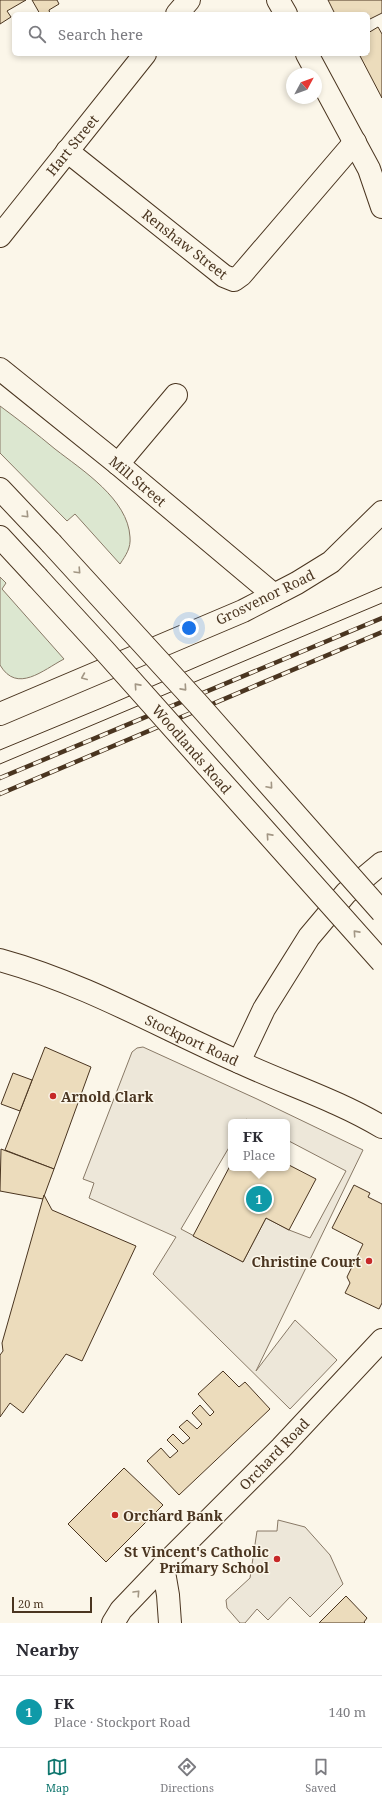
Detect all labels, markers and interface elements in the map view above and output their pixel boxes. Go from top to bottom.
search box [12,12,370,56]
icon: search [26,23,48,45]
text: Search here [58,24,143,44]
north arrow [286,68,322,104]
street label: Hart Street [42,111,102,179]
street label: Renshaw Street [138,205,232,283]
street label: Mill Street [105,452,171,510]
one-way arrow [21,510,29,518]
street label: Grosvenor Road [212,565,318,629]
one-way arrow [73,567,80,574]
your location [179,618,199,638]
one-way arrow [81,672,89,680]
one-way arrow [135,684,142,691]
one-way arrow [179,684,186,691]
street label: Woodlands Road [148,700,236,798]
one-way arrow [265,781,272,789]
one-way arrow [267,834,274,841]
one-way arrow [354,931,361,938]
street label: Stockport Road [142,1010,242,1070]
place label: Arnold Clark [61,1087,153,1106]
marker: Arnold Clark [48,1091,58,1101]
popup [228,1119,290,1171]
text: FK [243,1126,263,1146]
text: Place [243,1146,275,1164]
pin: 1 [246,1184,272,1214]
place label: Christine Court [251,1252,361,1271]
marker: Christine Court [364,1256,374,1266]
street label: Orchard Road [235,1414,313,1494]
place label: Orchard Bank [123,1506,223,1525]
marker: Orchard Bank [110,1510,120,1520]
place label: St Vincent's Catholic Primary School [124,1542,269,1577]
marker: St Vincent's Catholic Primary School [272,1554,282,1564]
one-way arrow [132,1591,139,1598]
scale bar [12,1595,92,1614]
text: 20 m [18,1596,44,1611]
text: Nearby [16,1638,79,1661]
text: FK [54,1693,74,1713]
text: 1 [25,1703,33,1721]
text: 140 m [329,1703,366,1721]
text: Place · Stockport Road [54,1713,191,1731]
tab: Map [46,1756,69,1795]
tab: Directions [160,1756,214,1795]
tab: Saved [305,1756,336,1795]

